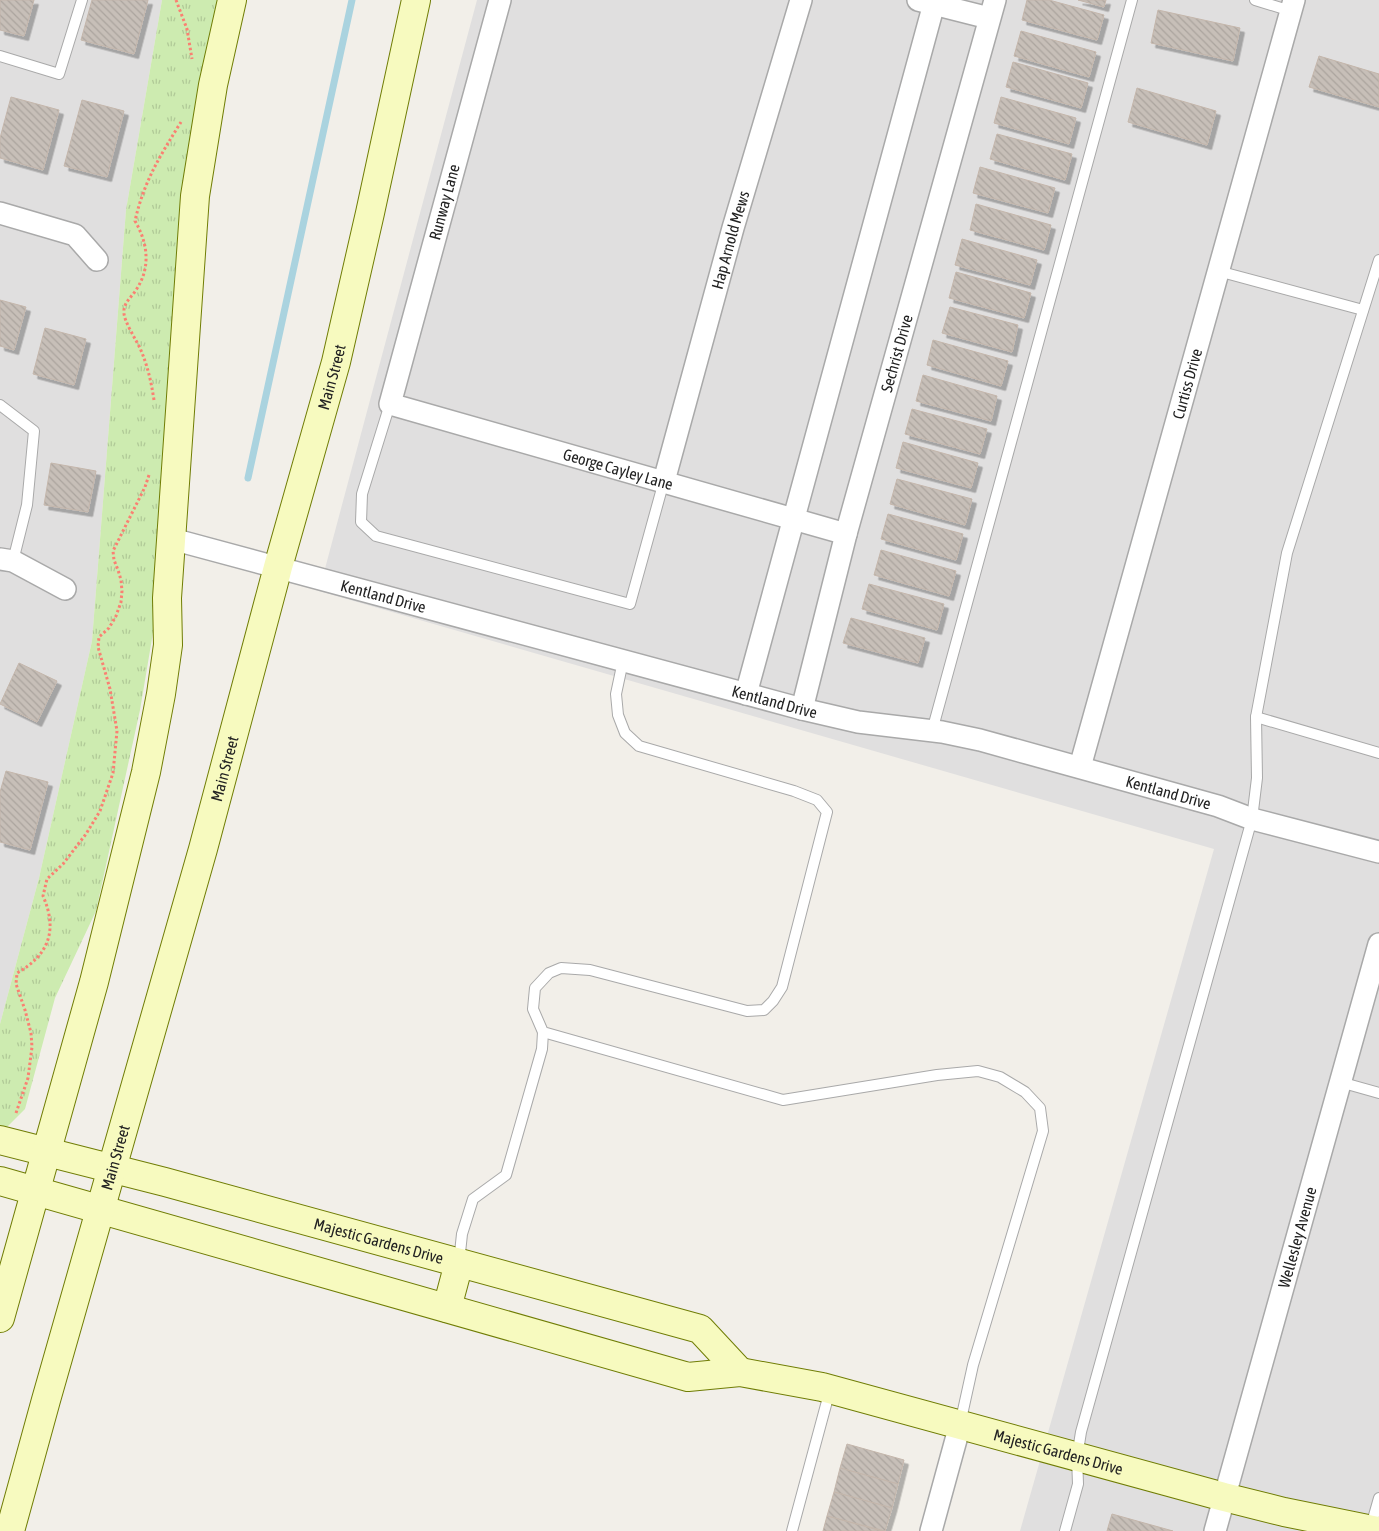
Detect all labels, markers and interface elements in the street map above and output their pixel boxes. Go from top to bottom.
street label: Runway Lane [425,162,464,242]
street label: Hap Arnold Mews [708,188,753,291]
street label: Sechrist Drive [877,313,916,394]
street label: Main Street [314,342,349,412]
street label: Curtiss Drive [1169,346,1205,421]
street label: George Cayley Lane [561,445,675,493]
street label: Kentland Drive [339,576,428,616]
street label: Kentland Drive [730,681,819,721]
street label: Main Street [207,734,242,803]
street label: Kentland Drive [1124,772,1213,813]
street label: Main Street [97,1122,133,1192]
street label: Wellesley Avenue [1274,1185,1320,1290]
street label: Majestic Gardens Drive [312,1214,446,1267]
street label: Majestic Gardens Drive [992,1425,1125,1478]

